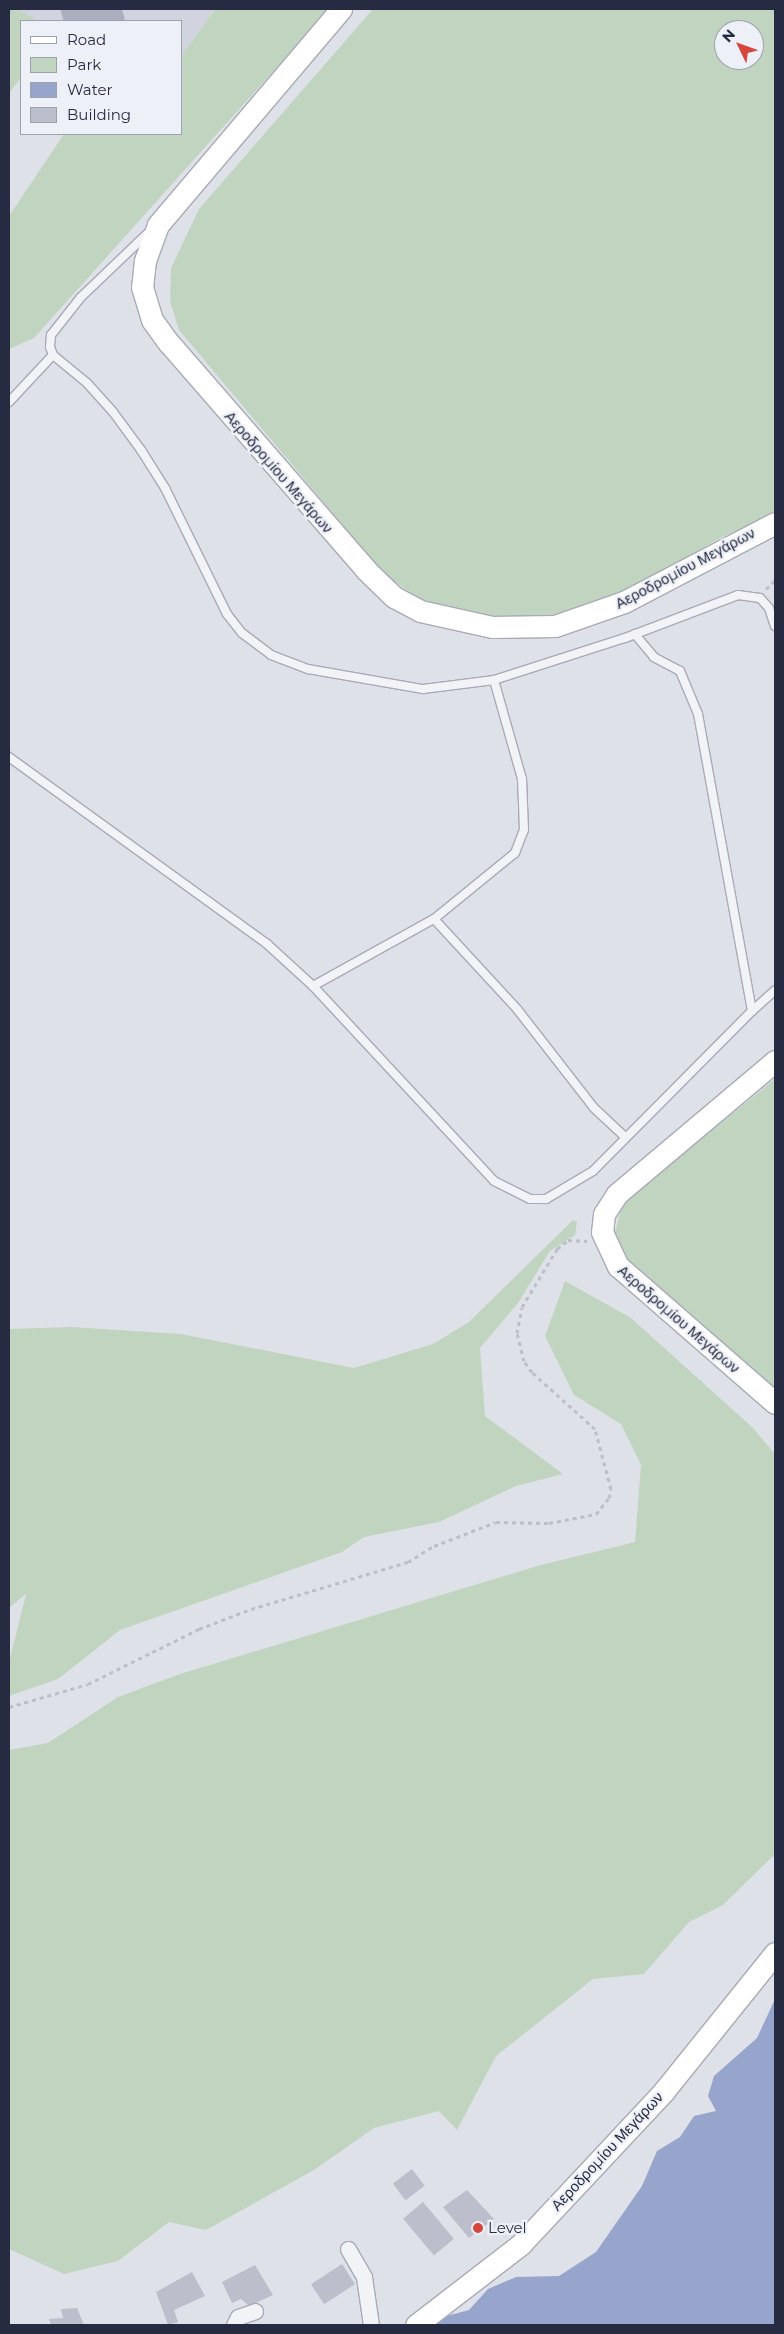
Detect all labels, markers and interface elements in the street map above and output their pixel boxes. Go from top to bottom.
legend [20,20,182,135]
north arrow [714,20,764,70]
text: N [718,25,739,46]
text: Road [67,30,106,49]
text: Park [67,55,101,74]
text: Water [67,80,113,99]
text: Building [67,105,131,124]
street label: Αεροδρομίου Μεγάρων [221,407,337,537]
street label: Αεροδρομίου Μεγάρων [612,523,758,613]
street label: Αεροδρομίου Μεγάρων [614,1261,744,1377]
street label: Αεροδρομίου Μεγάρων [547,2088,667,2214]
place label: Level [488,2219,527,2237]
marker: Level [472,2222,484,2234]

